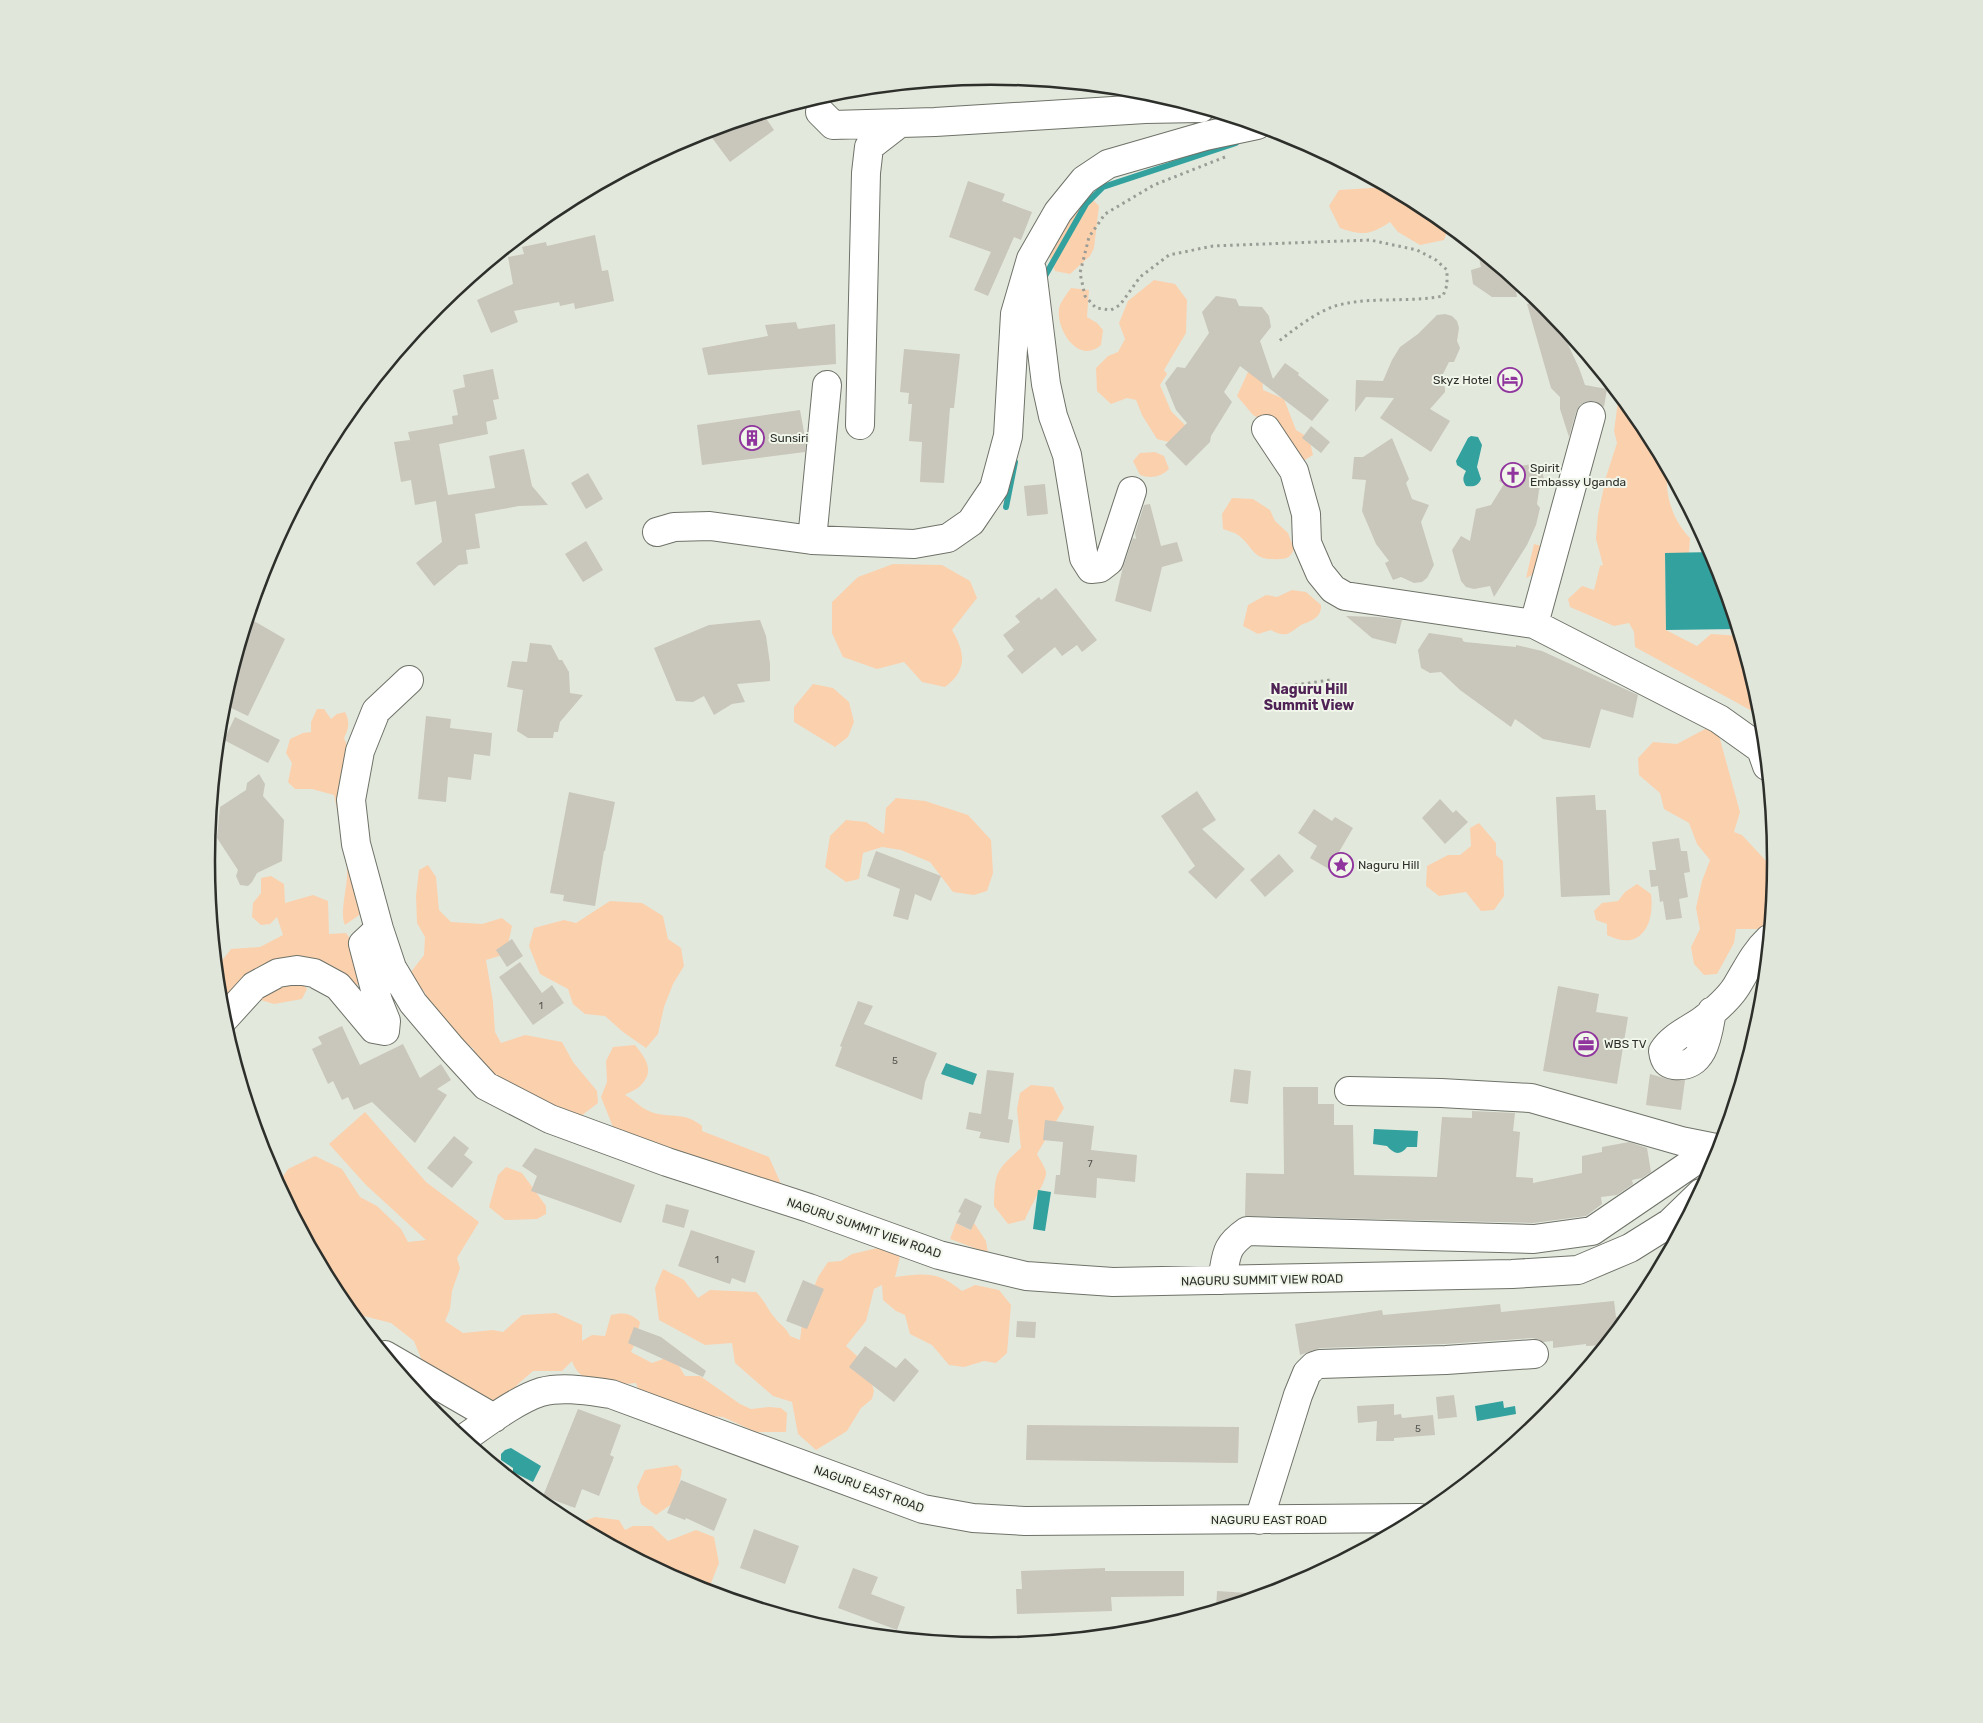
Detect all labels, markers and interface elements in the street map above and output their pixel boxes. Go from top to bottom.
hotel icon: Skyz Hotel [1497,367,1523,393]
place label: Skyz Hotel [1433,373,1492,387]
building icon: Sunsiri [739,425,765,451]
place label: Sunsiri [770,431,809,445]
place label: Spirit Embassy Uganda [1530,461,1626,489]
church icon: Spirit Embassy Uganda [1500,462,1526,488]
district label: Naguru Hill Summit View [1264,681,1354,714]
place icon: Naguru Hill [1328,852,1354,878]
place label: Naguru Hill [1358,858,1419,872]
house number: 1 [539,1000,543,1012]
office icon: WBS TV [1573,1031,1599,1057]
place label: WBS TV [1604,1037,1647,1051]
house number: 5 [892,1055,898,1067]
house number: 7 [1087,1158,1093,1170]
street label: NAGURU SUMMIT VIEW ROAD [785,1195,943,1261]
house number: 1 [715,1254,719,1266]
street label: NAGURU SUMMIT VIEW ROAD [1181,1272,1343,1288]
house number: 5 [1415,1423,1421,1435]
street label: NAGURU EAST ROAD [812,1463,926,1515]
street label: NAGURU EAST ROAD [1211,1513,1327,1527]

